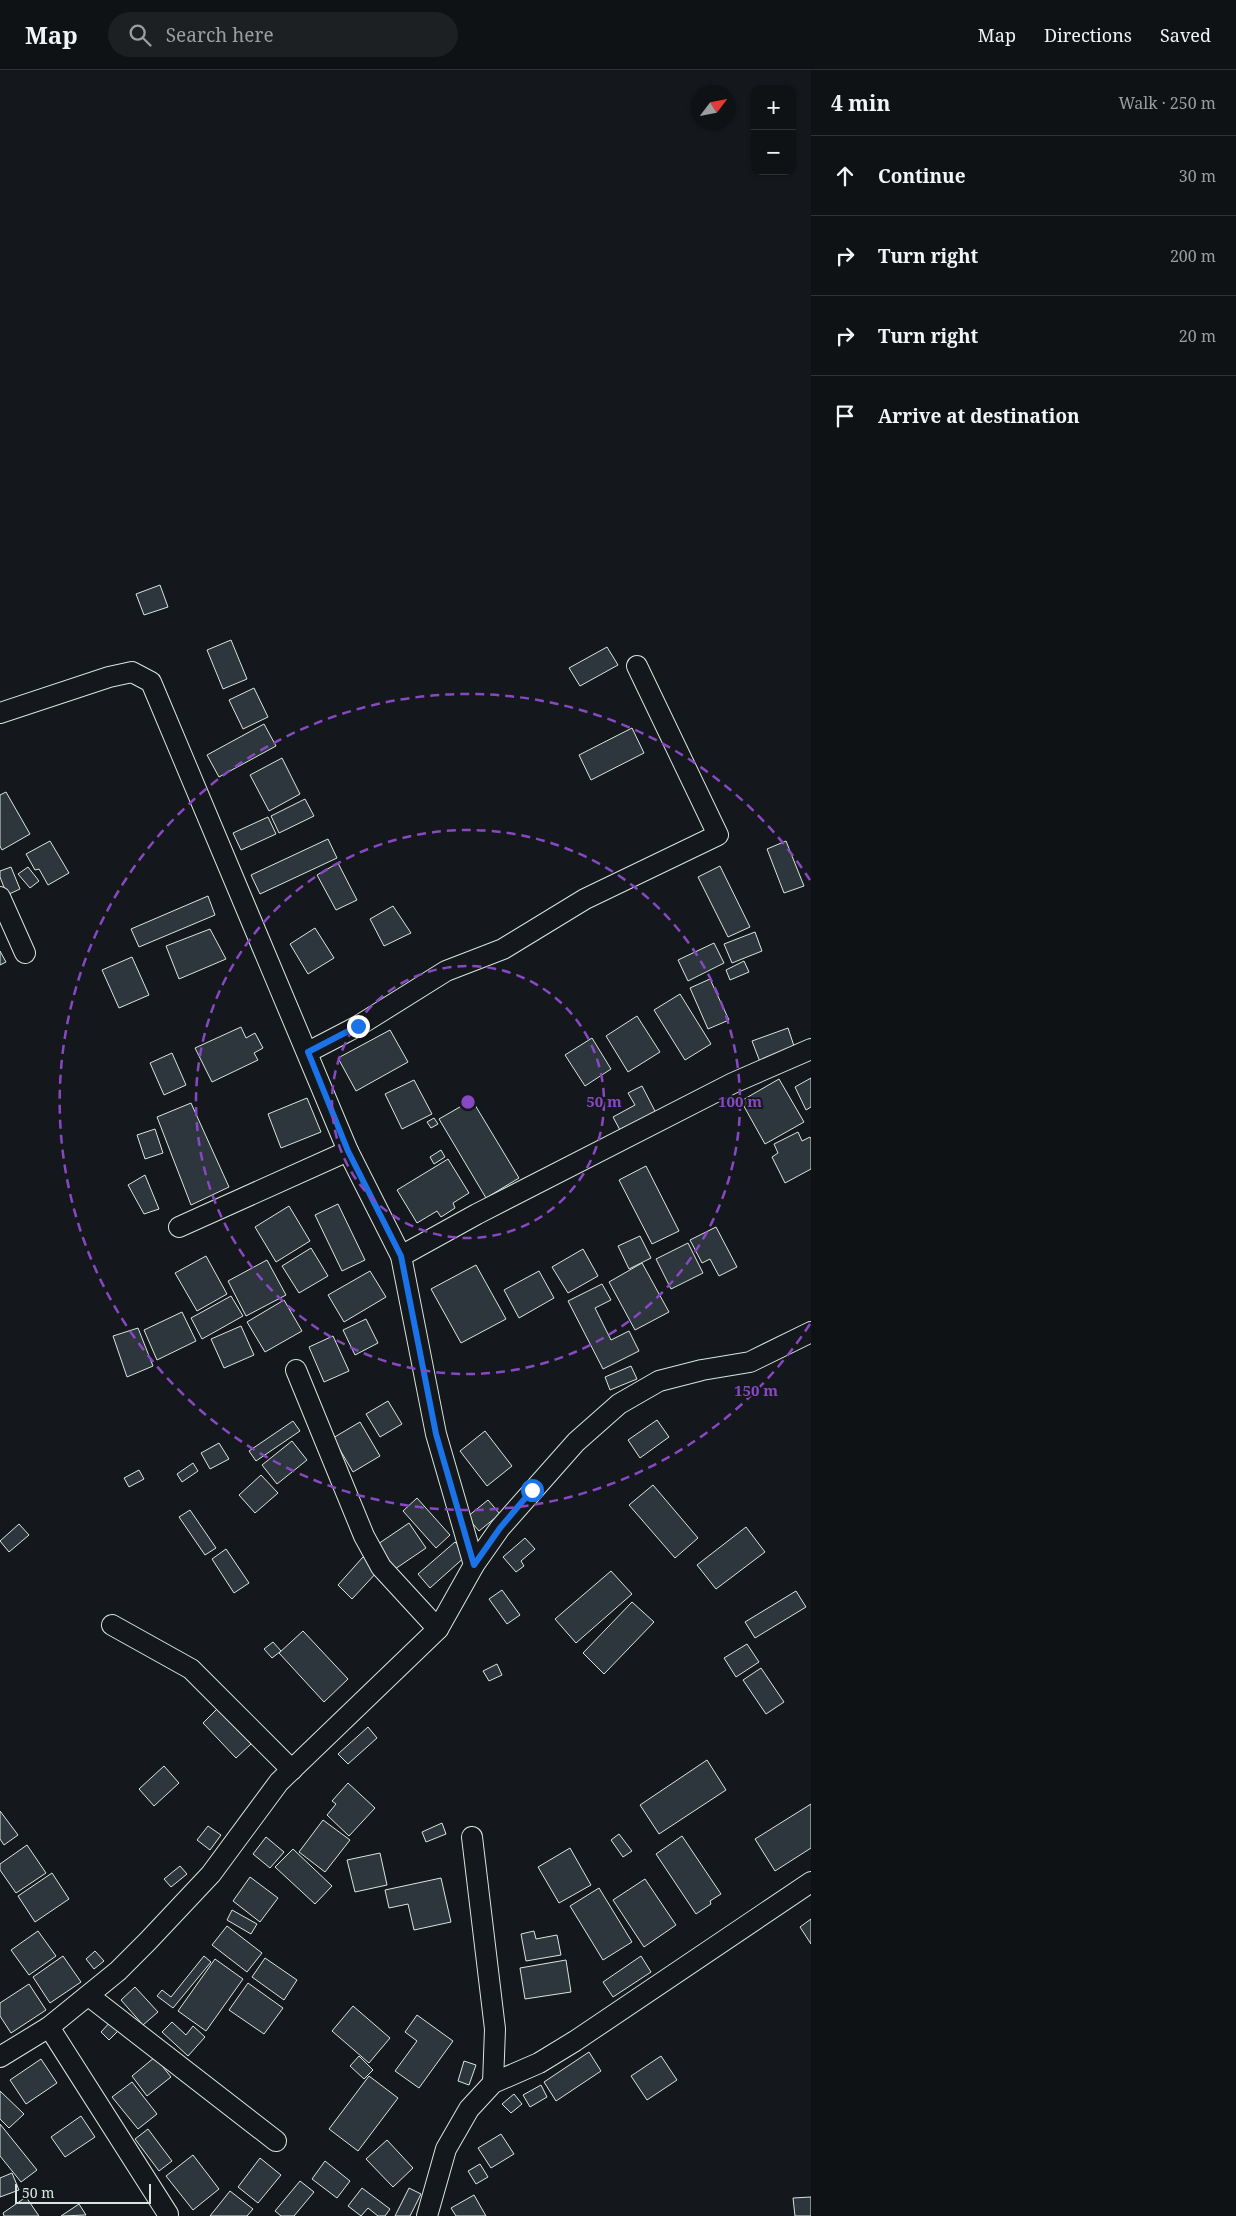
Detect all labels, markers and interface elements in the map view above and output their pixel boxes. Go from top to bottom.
search box [108,12,458,57]
text: Map [25,18,78,51]
icon: search [126,21,154,49]
text: Search here [166,22,274,48]
text: Map [978,23,1016,47]
text: Directions [1044,23,1132,47]
text: Saved [1160,23,1211,47]
north arrow [691,85,736,130]
map controls [751,85,796,175]
button: + [751,85,796,130]
text: 4 min [831,89,890,117]
text: Walk · 250 m [1119,92,1216,114]
button: − [751,130,796,175]
icon: ahead [831,162,859,190]
text: Continue [878,163,966,189]
text: 30 m [1179,165,1216,187]
icon: right [831,242,859,270]
text: Turn right [878,243,978,269]
text: 200 m [1170,245,1216,267]
icon: right [831,322,859,350]
text: Turn right [878,323,978,349]
text: 20 m [1179,325,1216,347]
icon: arrive [831,402,859,430]
text: Arrive at destination [878,403,1080,429]
route end [347,1015,370,1038]
text: 50 m [586,1091,622,1111]
text: 100 m [718,1091,762,1111]
centre of rings [459,1093,477,1111]
text: 150 m [734,1380,778,1400]
route start [521,1479,544,1502]
scale bar [15,2181,151,2204]
text: 50 m [22,2183,55,2202]

